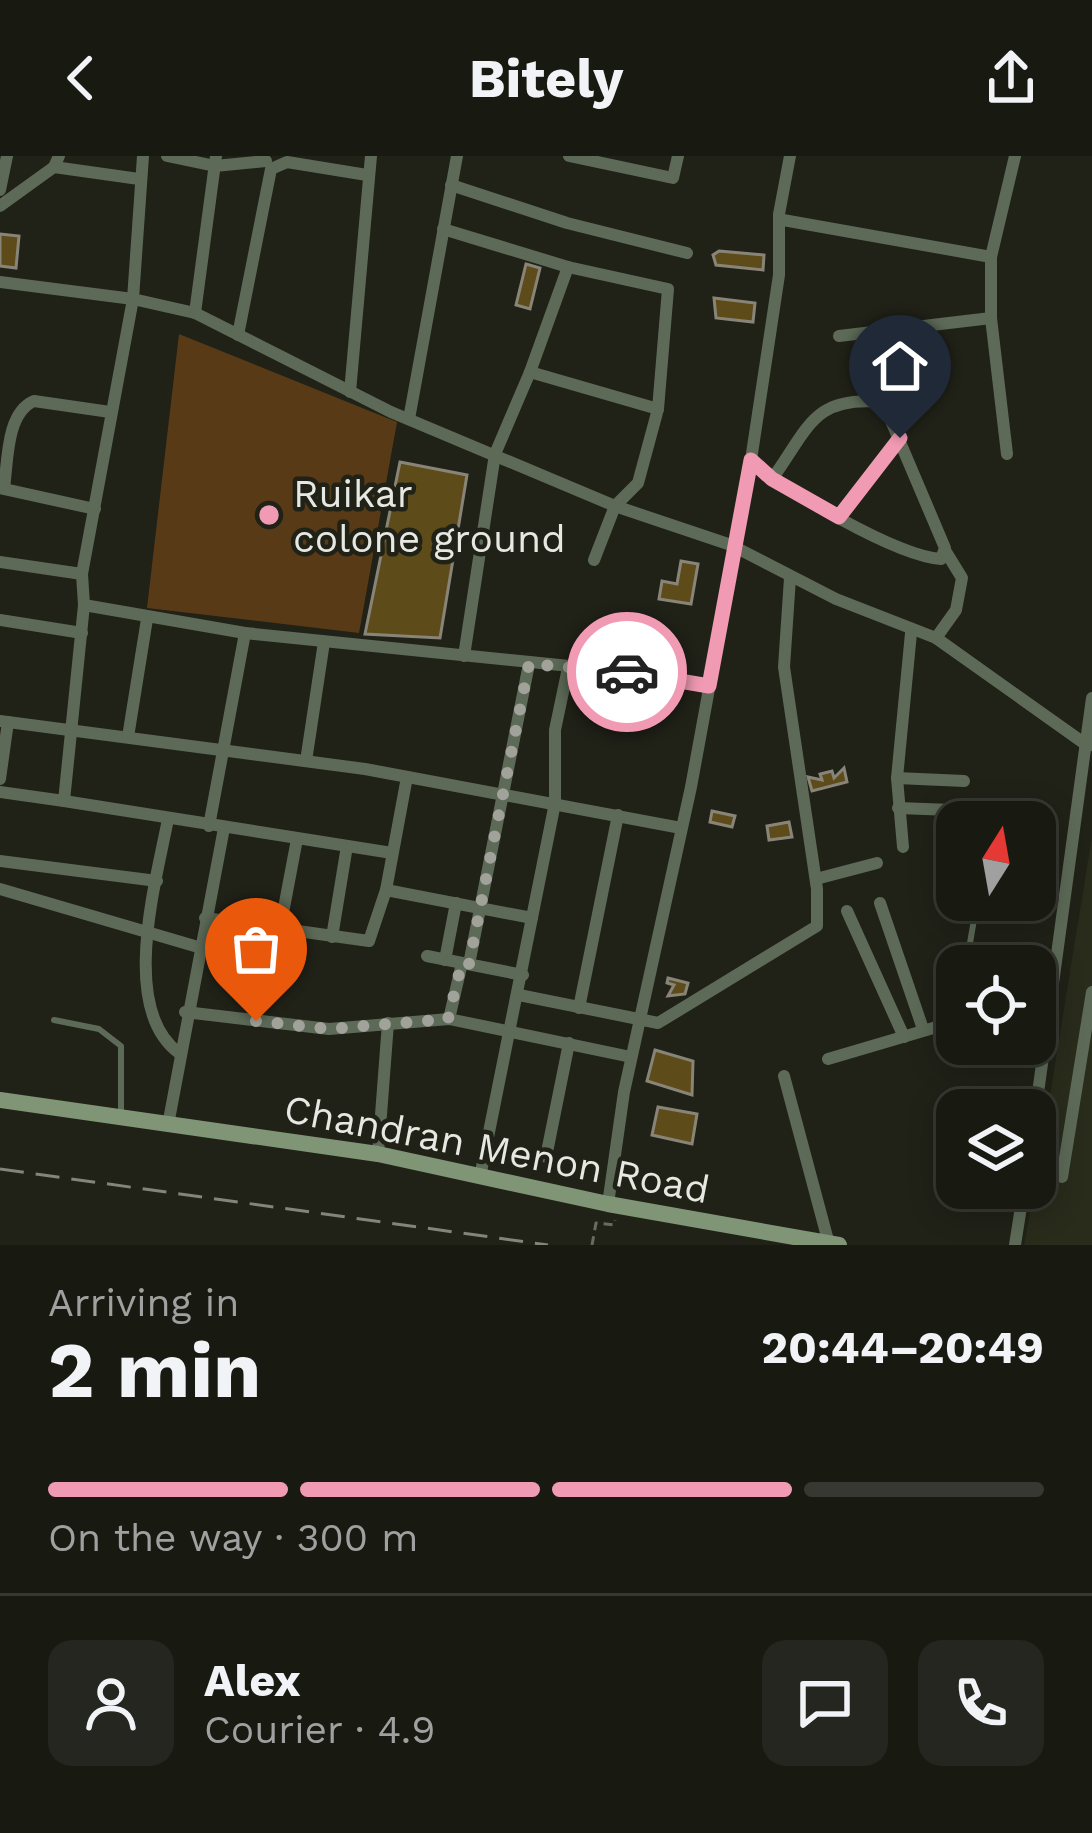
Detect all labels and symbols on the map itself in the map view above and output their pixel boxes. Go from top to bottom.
pin [849,315,951,438]
place label: Ruikar colone ground [293,471,566,561]
marker: Ruikar colone ground [256,502,282,528]
courier [567,612,687,732]
north arrow [936,801,1056,921]
pin [205,898,307,1021]
street label: Chandran Menon Road [281,1086,713,1212]

